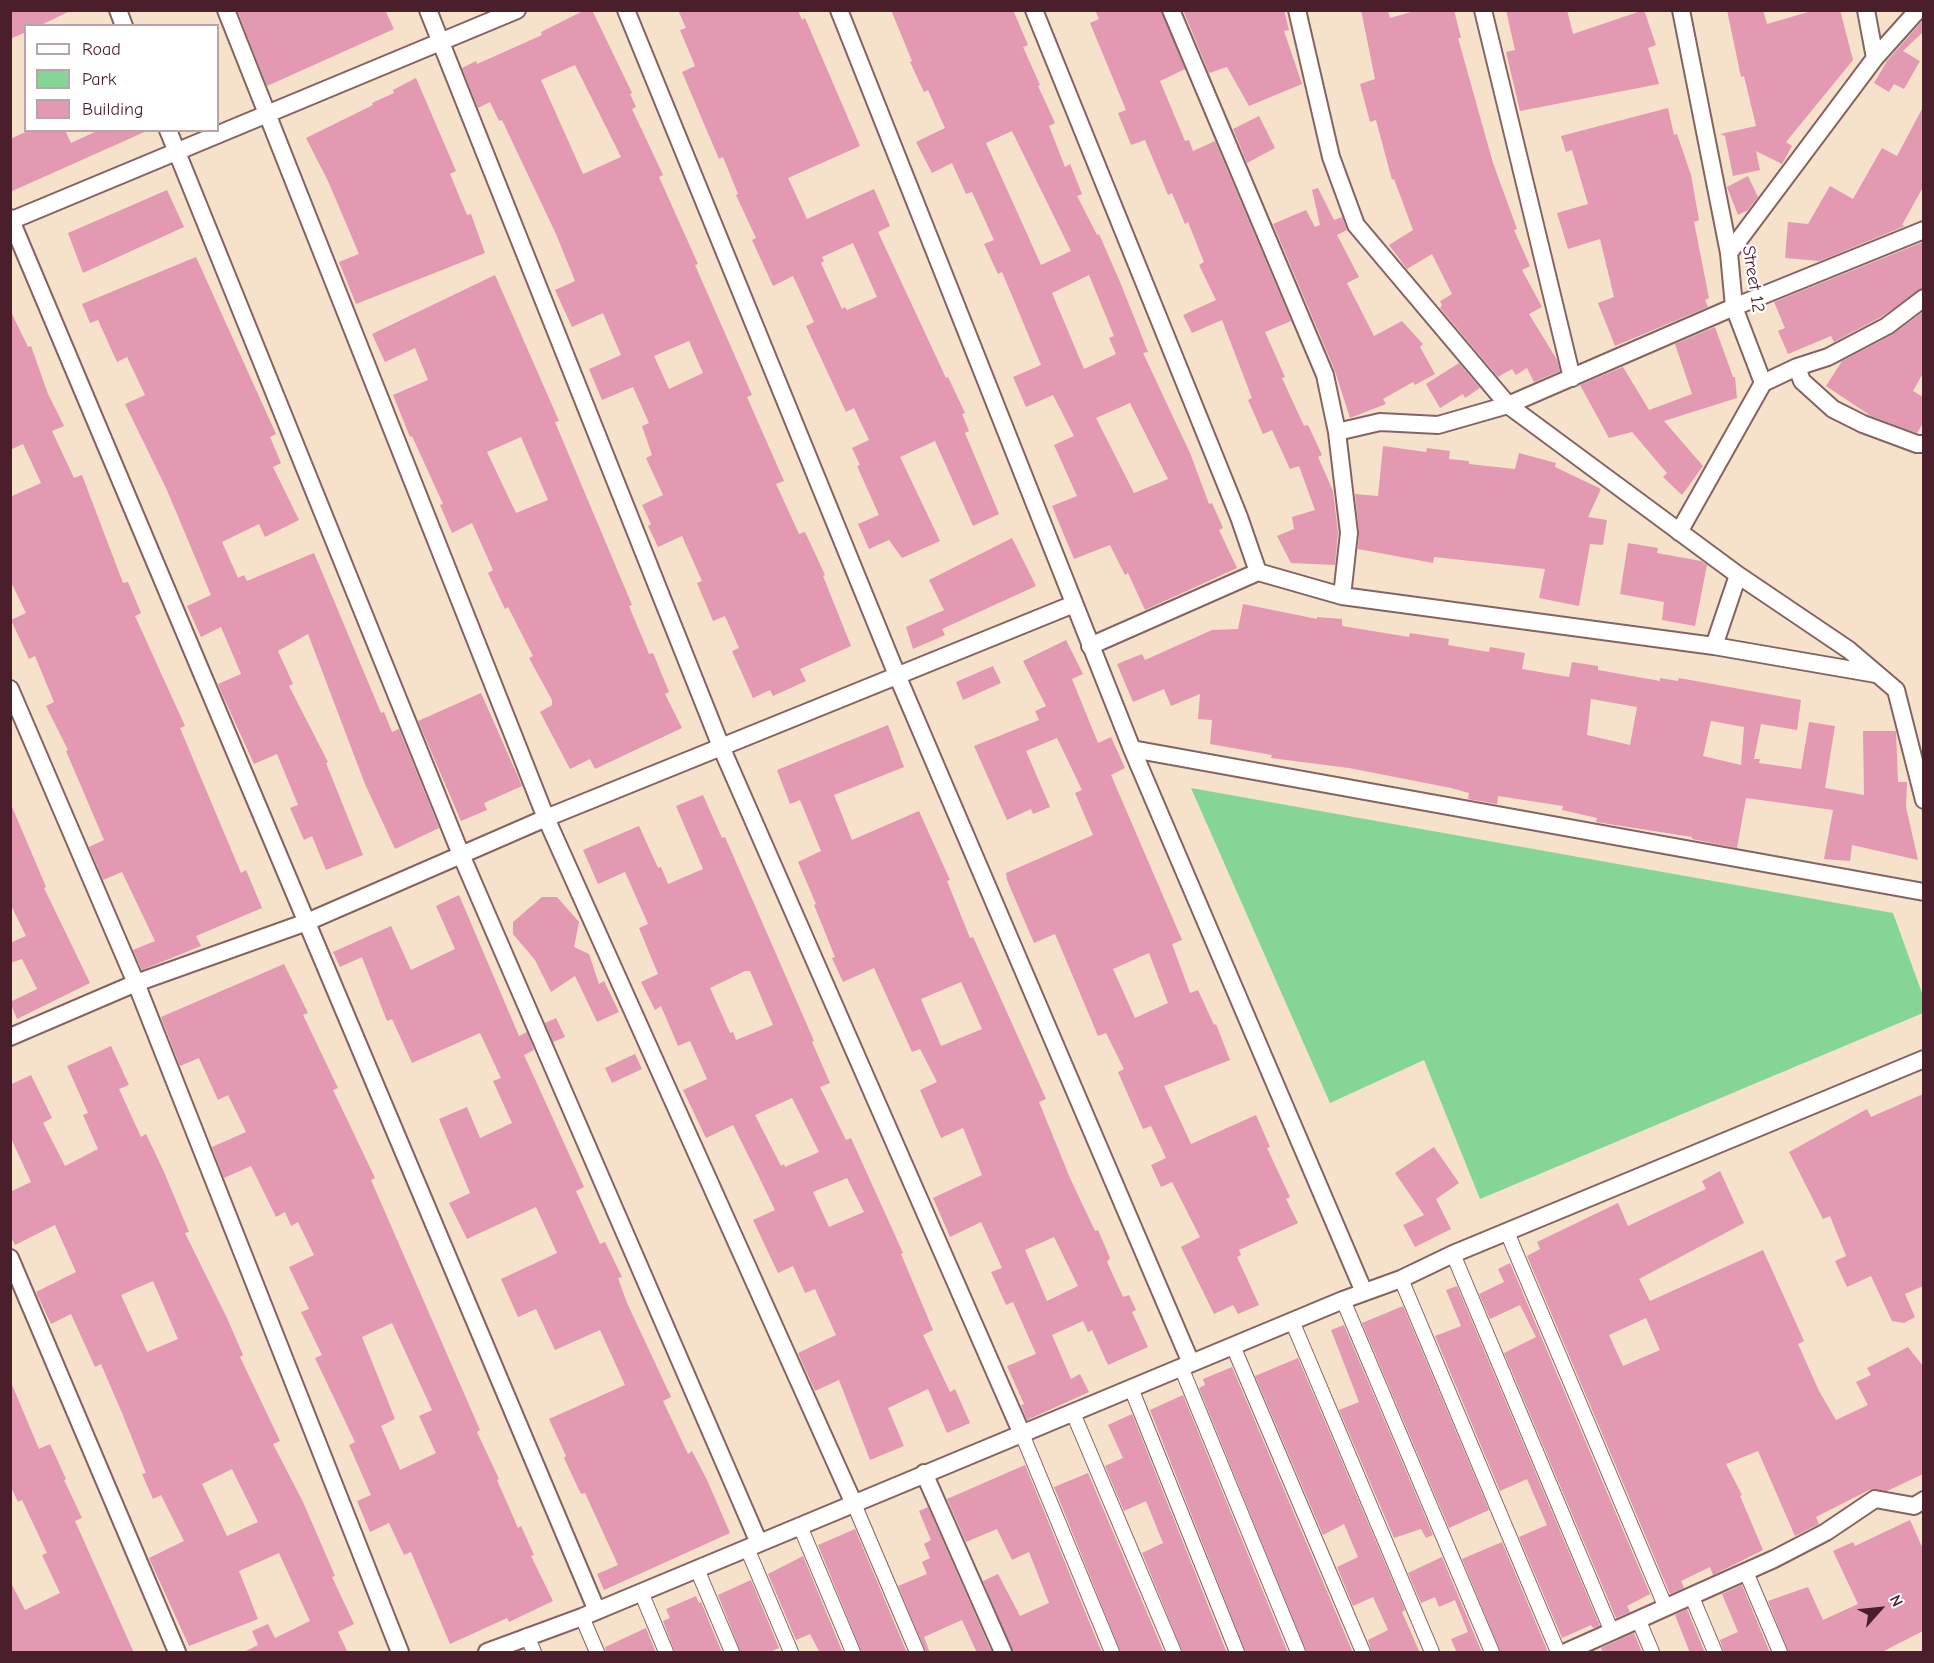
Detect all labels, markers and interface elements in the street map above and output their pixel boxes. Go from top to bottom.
legend [24,24,219,132]
text: Road [82,39,121,60]
text: Park [82,69,116,90]
text: Building [82,99,144,120]
street label: Street 12 [1737,244,1769,314]
north arrow [1850,1579,1910,1639]
text: N [1886,1592,1906,1610]

